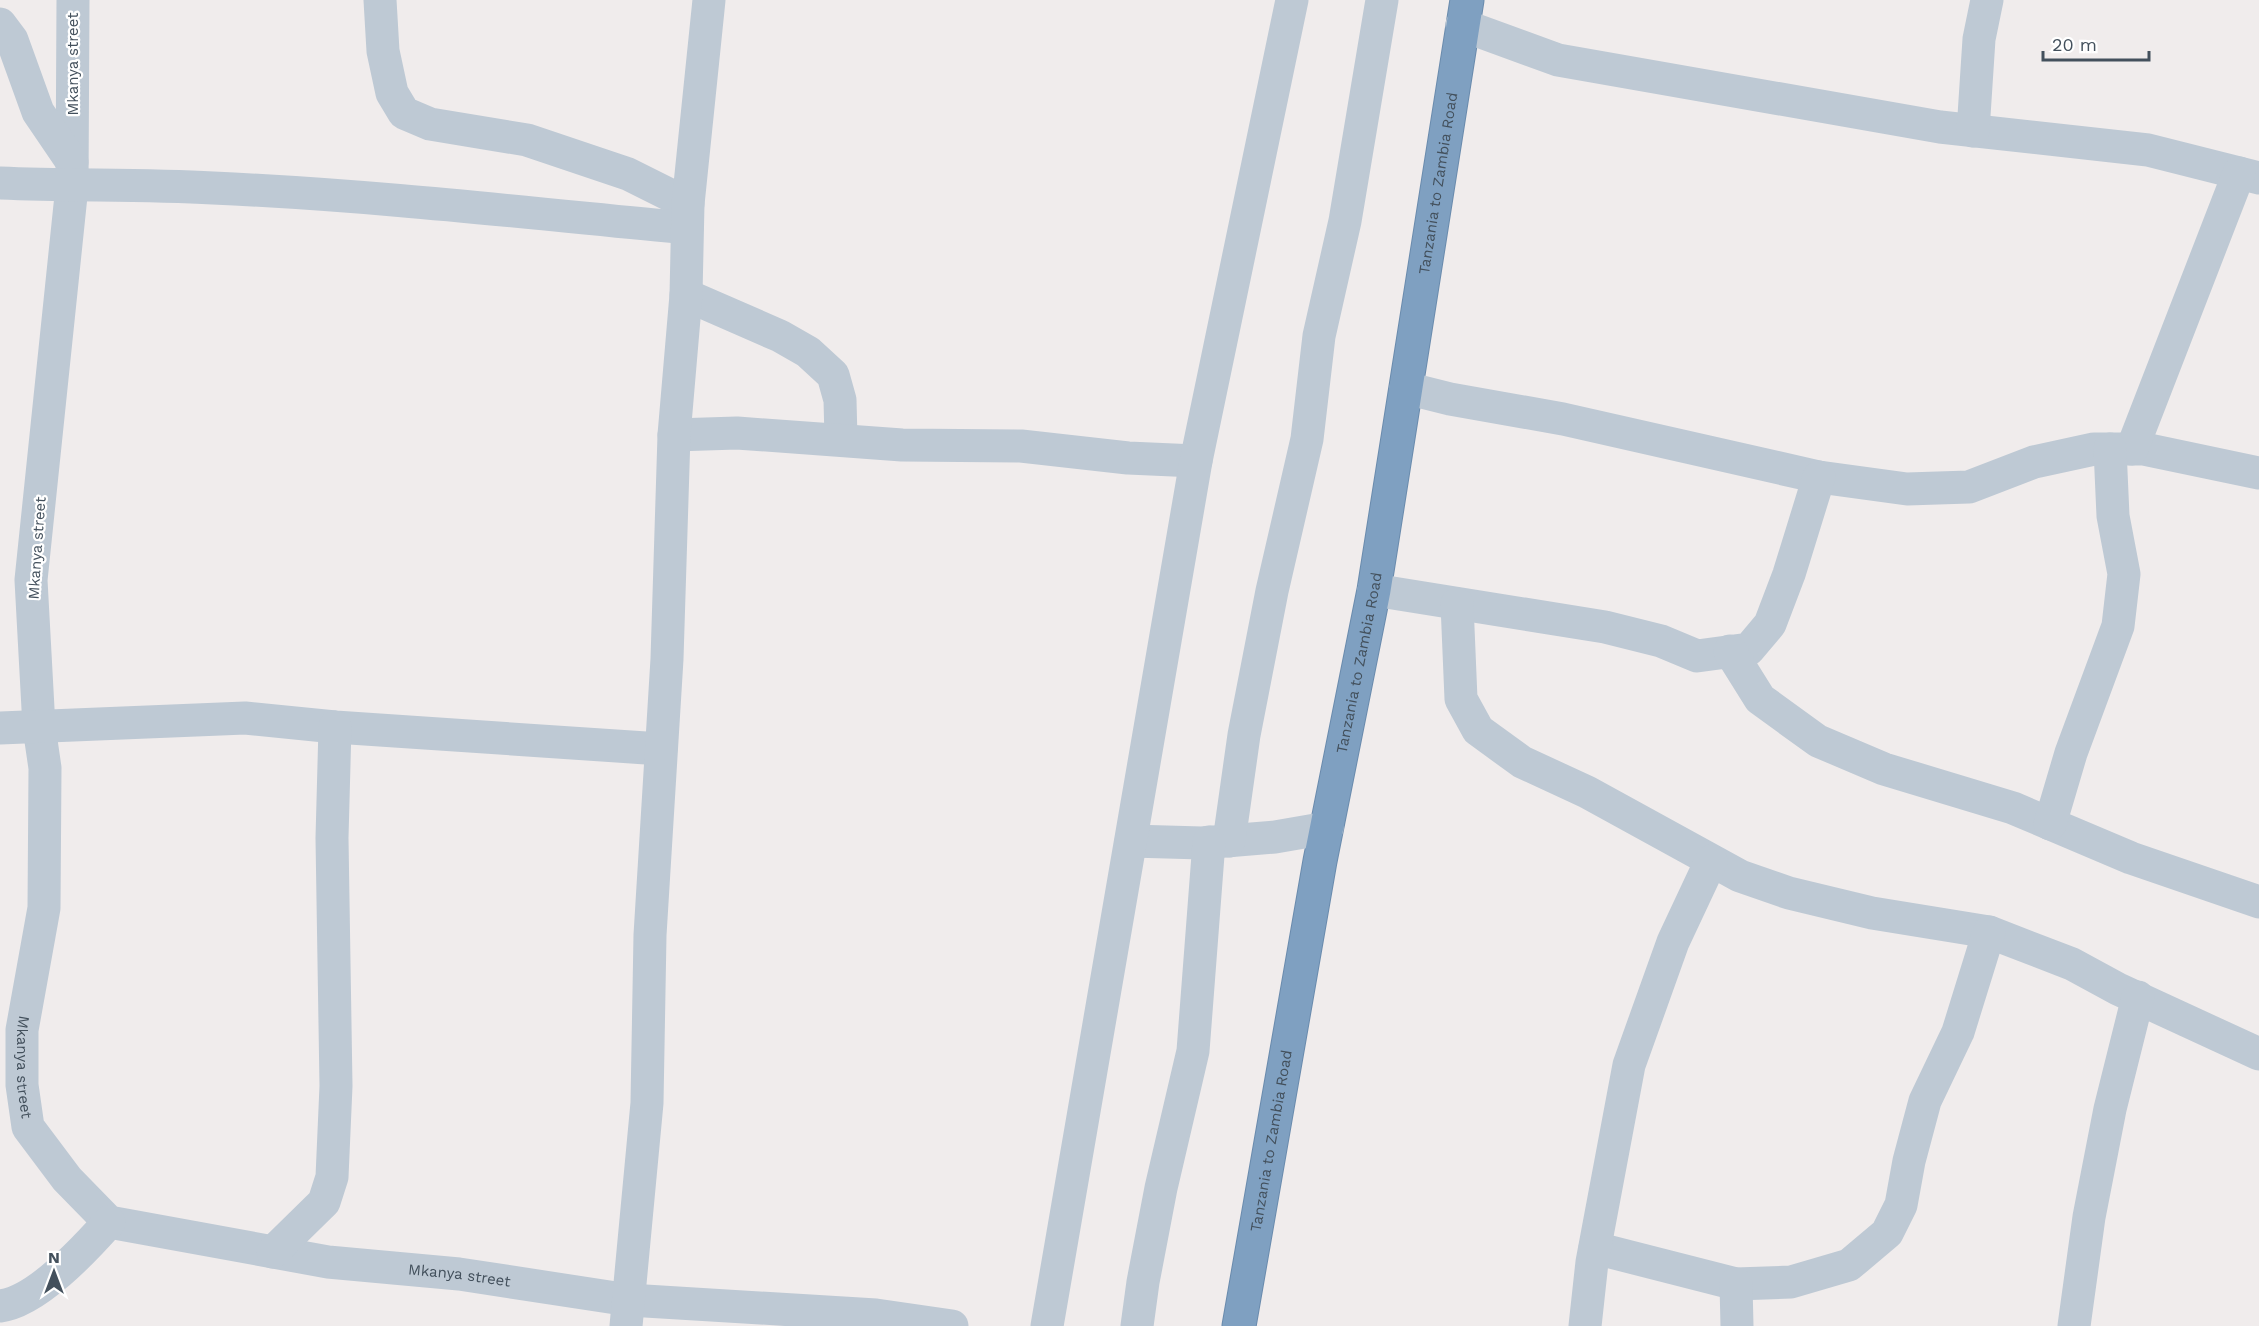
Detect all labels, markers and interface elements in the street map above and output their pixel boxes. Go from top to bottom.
street label: Mkanya street [64,12,82,115]
scale bar [2043,24,2150,62]
text: 20 m [2052,34,2097,55]
street label: Tanzania to Zambia Road [1415,91,1461,276]
street label: Mkanya street [24,495,50,600]
street label: Tanzania to Zambia Road [1333,571,1386,755]
street label: Mkanya street [13,1014,36,1120]
street label: Tanzania to Zambia Road [1247,1049,1296,1233]
north arrow [24,1242,84,1302]
text: N [48,1248,60,1267]
street label: Mkanya street [407,1260,512,1291]

